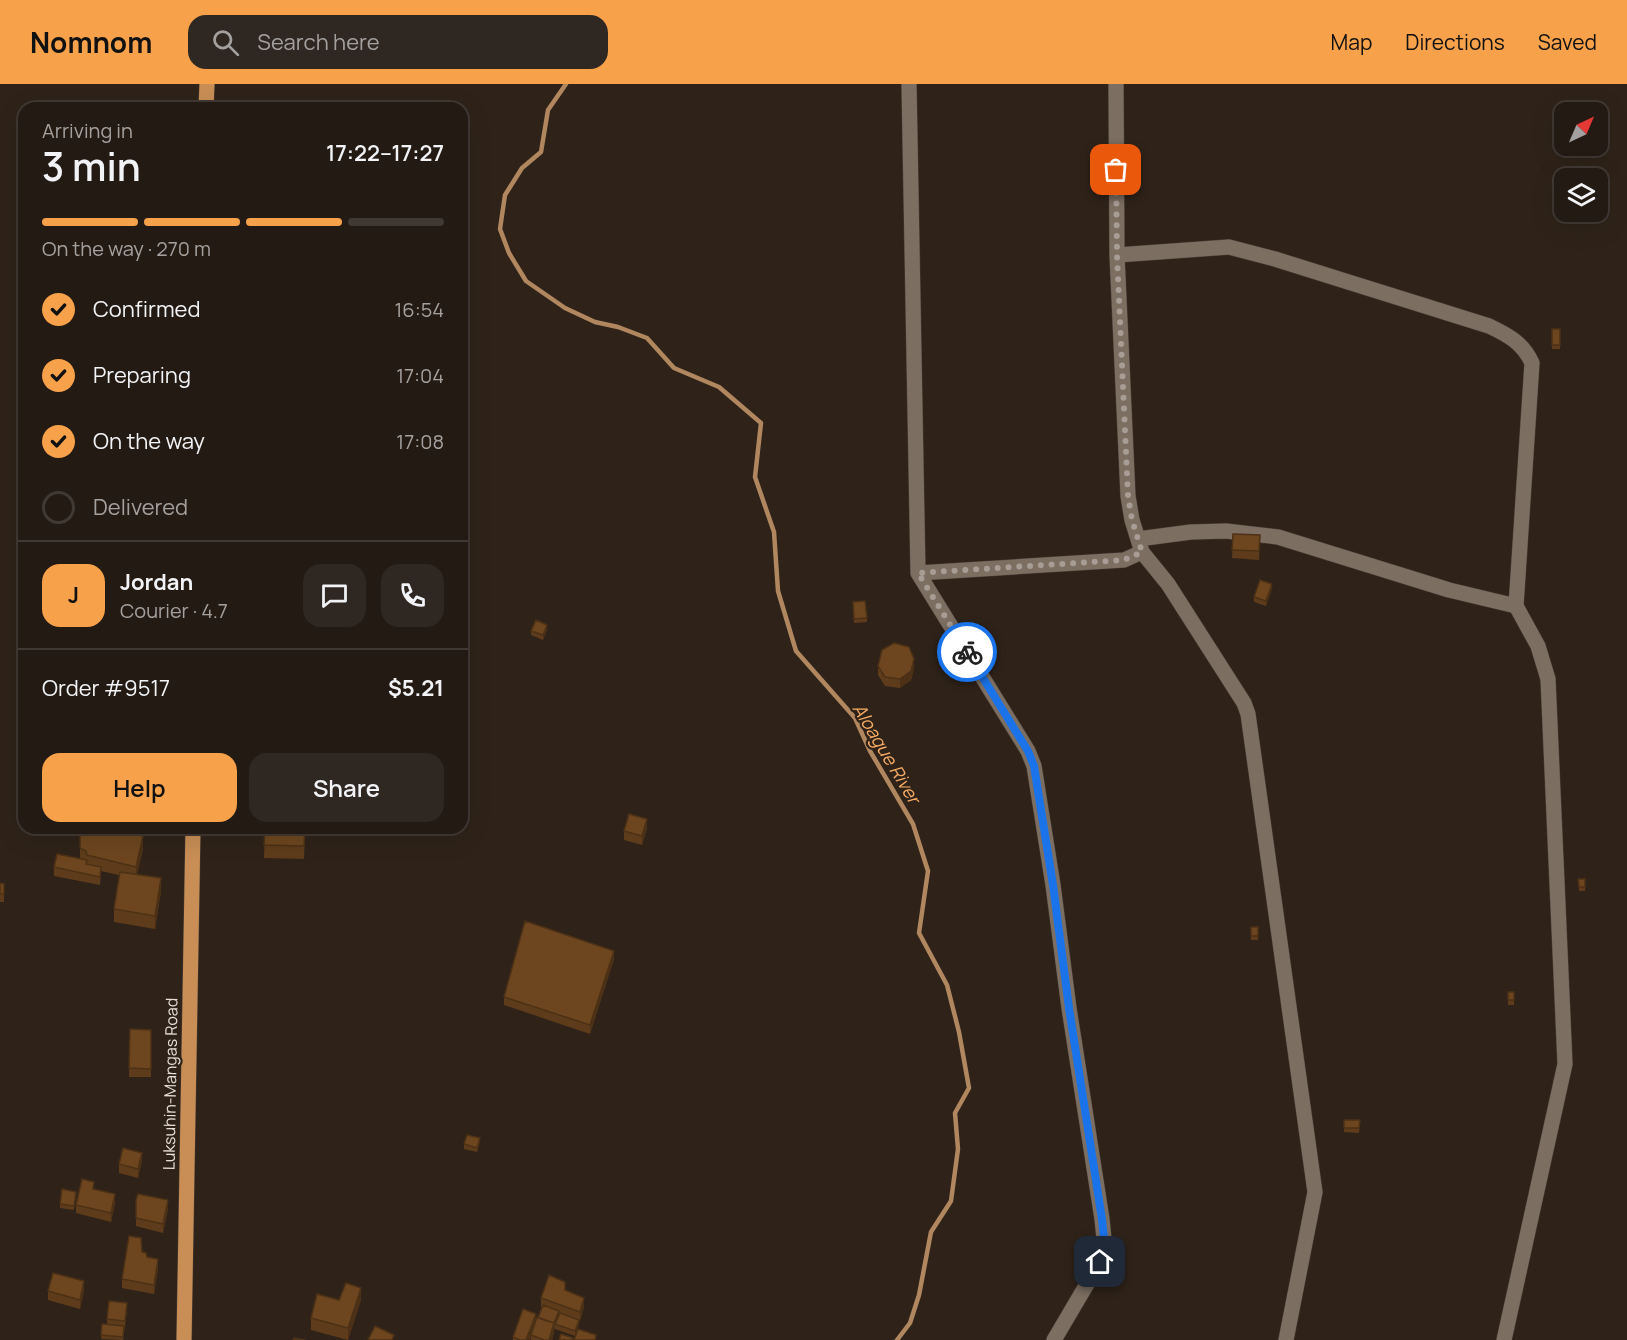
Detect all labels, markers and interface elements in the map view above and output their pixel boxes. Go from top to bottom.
search box [188,15,608,69]
text: Nomnom [30,23,152,61]
icon: search [209,26,242,59]
text: Search here [257,27,380,57]
text: Map [1331,28,1372,56]
text: Directions [1405,28,1505,56]
text: Saved [1538,28,1597,56]
north arrow [1554,102,1608,156]
map controls [1554,102,1608,222]
text: Arriving in [42,117,133,144]
text: 17:22–17:27 [326,138,444,168]
text: 3 min [42,139,141,193]
pin [1090,144,1141,195]
icon: bag [1099,153,1132,186]
button: layers [1554,168,1608,222]
text: On the way · 270 m [42,235,211,262]
icon: check [42,293,75,326]
text: Confirmed [93,294,201,324]
text: 16:54 [394,296,444,323]
icon: check [42,359,75,392]
text: Preparing [93,360,191,390]
text: 17:04 [396,362,444,389]
icon: check [42,425,75,458]
text: On the way [93,426,205,456]
text: 17:08 [396,428,444,455]
text: Delivered [93,492,188,522]
button: chat [303,564,366,627]
button: phone [381,564,444,627]
text: Jordan [120,567,193,597]
text: J [68,580,79,610]
text: Courier · 4.7 [120,597,228,624]
courier [937,622,997,682]
icon: bike [951,636,984,669]
text: Order #9517 [42,673,170,703]
text: $5.21 [388,673,444,703]
water label: Aloague River [848,698,928,810]
button: Help [42,753,237,822]
button: Share [249,753,444,822]
street label: Luksuhin-Mangas Road [157,998,183,1170]
pin [1074,1236,1125,1287]
icon: home [1083,1245,1116,1278]

